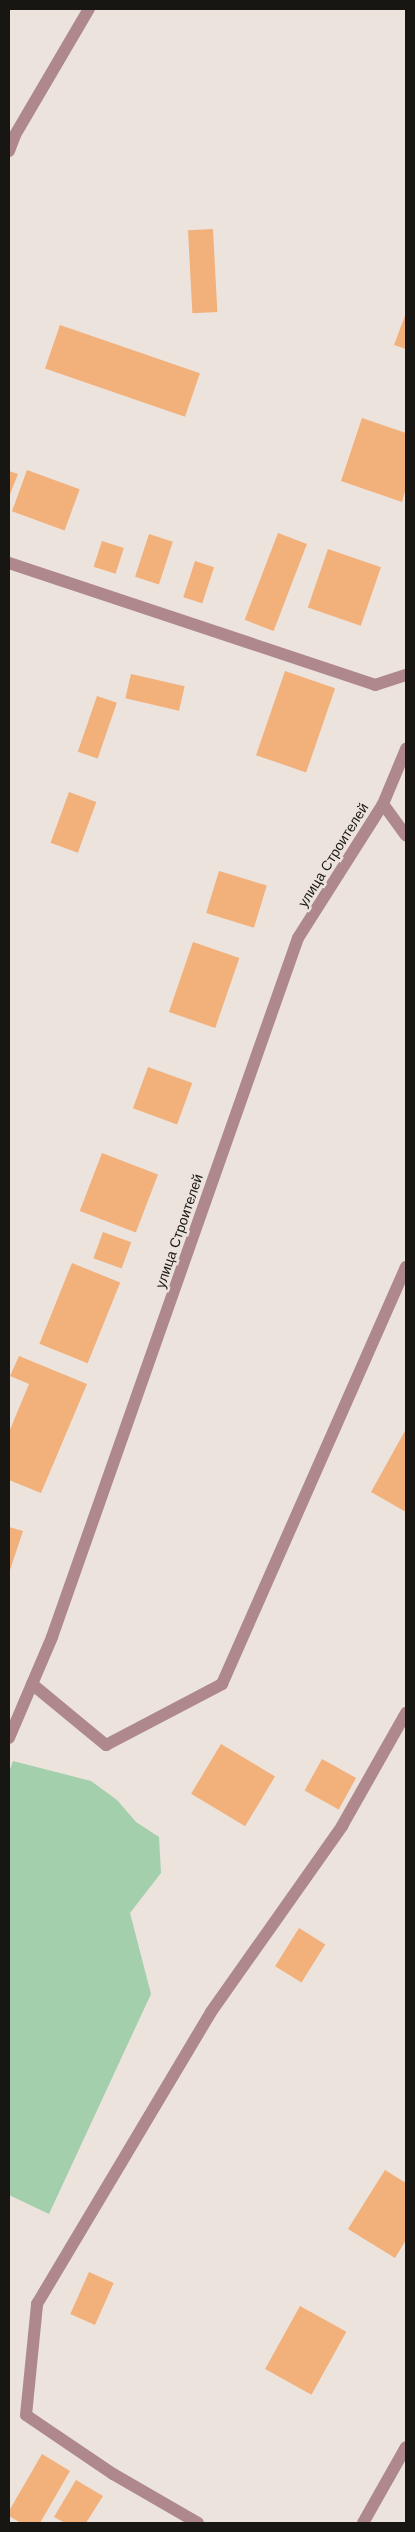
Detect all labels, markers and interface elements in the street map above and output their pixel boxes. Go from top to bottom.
street label: улица Строителей [294,800,372,910]
street label: улица Строителей [152,1172,206,1290]

